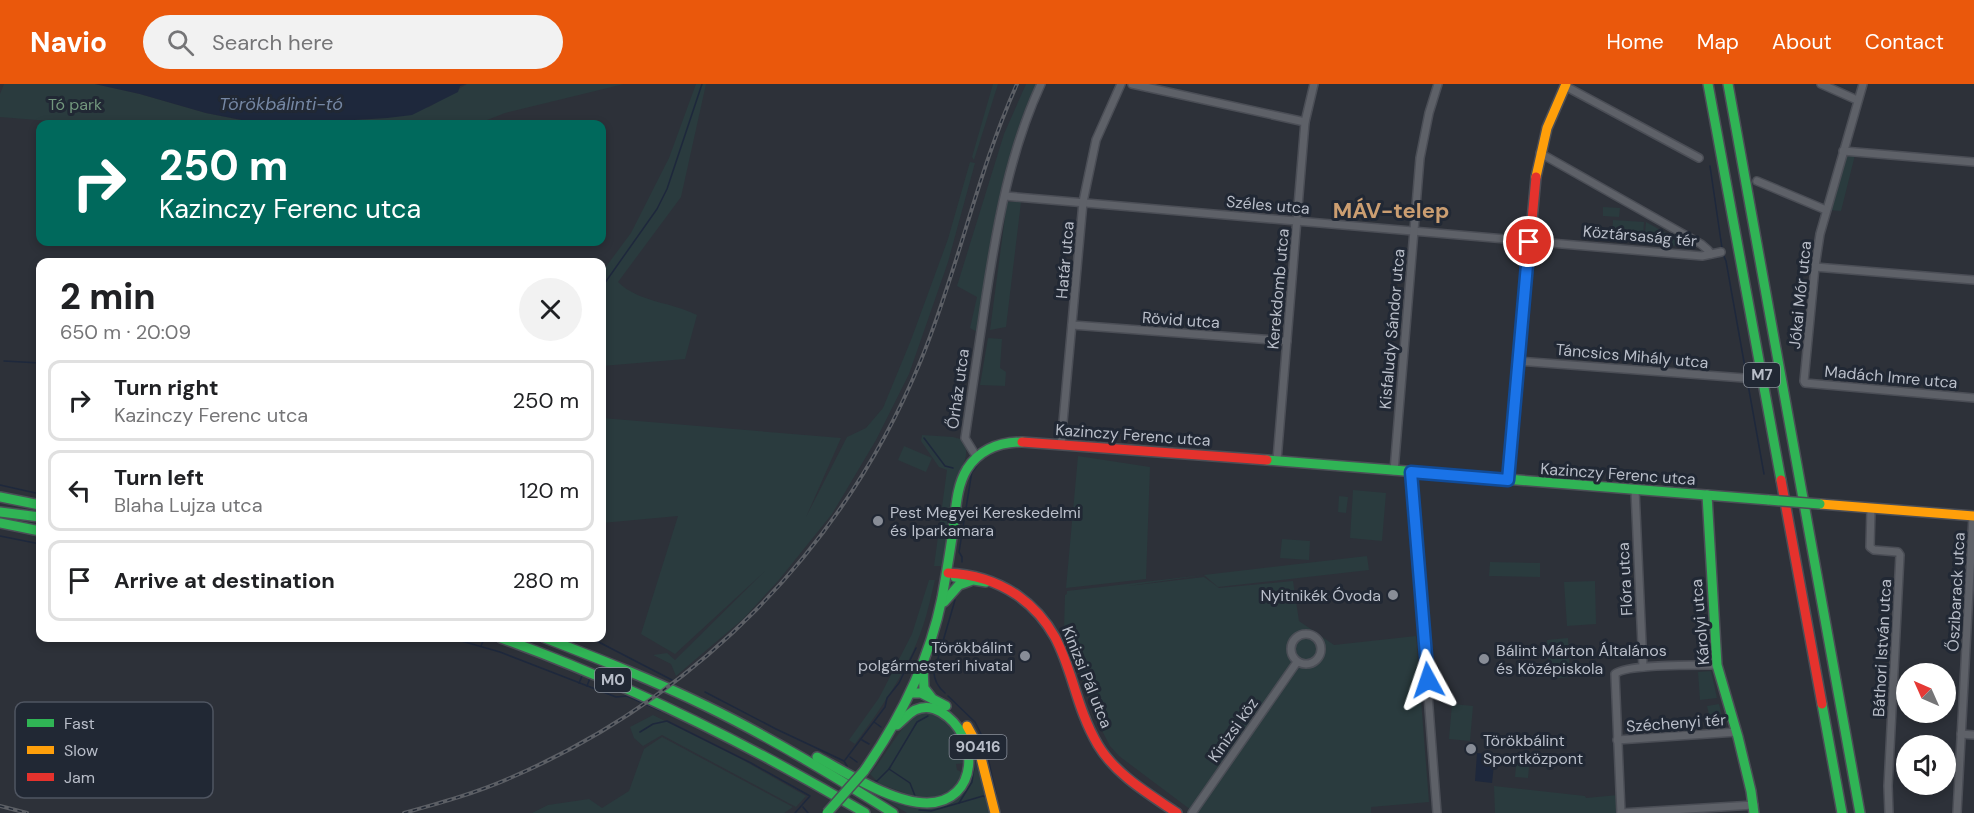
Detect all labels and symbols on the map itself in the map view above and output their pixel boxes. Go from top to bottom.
water label: Törökbálinti-tó [219,92,343,116]
park label: Tó park [48,94,102,115]
street label: Széles utca [1225,191,1311,219]
district label: MÁV-telep [1333,196,1449,225]
pin [1503,216,1554,267]
street label: Határ utca [1051,220,1079,300]
street label: Köztársaság tér [1582,221,1698,251]
street label: Kerekdomb utca [1262,228,1294,350]
street label: Jókai Mór utca [1784,240,1816,350]
street label: Kisfaludy Sándor utca [1375,248,1409,410]
street label: Rövid utca [1141,307,1221,333]
street label: Táncsics Mihály utca [1555,339,1709,373]
street label: Őrház utca [942,347,974,431]
street label: Madách Imre utca [1824,361,1958,393]
road number: M7 [1744,363,1780,387]
street label: Kazinczy Ferenc utca [1055,419,1211,451]
street label: Kazinczy Ferenc utca [1540,458,1696,490]
place label: Pest Megyei Kereskedelmi és Iparkamara [890,502,1081,541]
marker: Pest Megyei Kereskedelmi és Iparkamara [871,514,885,528]
street label: Őszibarack utca [1942,532,1970,652]
street label: Flóra utca [1613,542,1637,616]
street label: Károlyi utca [1686,578,1714,666]
street label: Báthori István utca [1868,579,1896,717]
place label: Nyitnikék Óvoda [1260,585,1381,606]
marker: Nyitnikék Óvoda [1386,588,1400,602]
street label: Kinizsi Pál utca [1057,623,1117,731]
place label: Törökbálint polgármesteri hivatal [858,637,1013,676]
place label: Bálint Márton Általános és Középiskola [1496,640,1667,679]
position arrow [1396,648,1460,712]
marker: Törökbálint polgármesteri hivatal [1018,649,1032,663]
marker: Bálint Márton Általános és Középiskola [1477,652,1491,666]
north arrow [1896,663,1956,723]
road number: M0 [595,668,631,692]
street label: Kinizsi köz [1203,694,1263,766]
legend [15,702,213,798]
street label: Széchenyi tér [1625,709,1727,737]
text: Fast [64,713,95,734]
place label: Törökbálint Sportközpont [1483,730,1583,769]
road number: 90416 [950,735,1006,759]
text: Slow [64,740,98,761]
marker: Törökbálint Sportközpont [1464,742,1478,756]
text: Jam [64,767,95,788]

